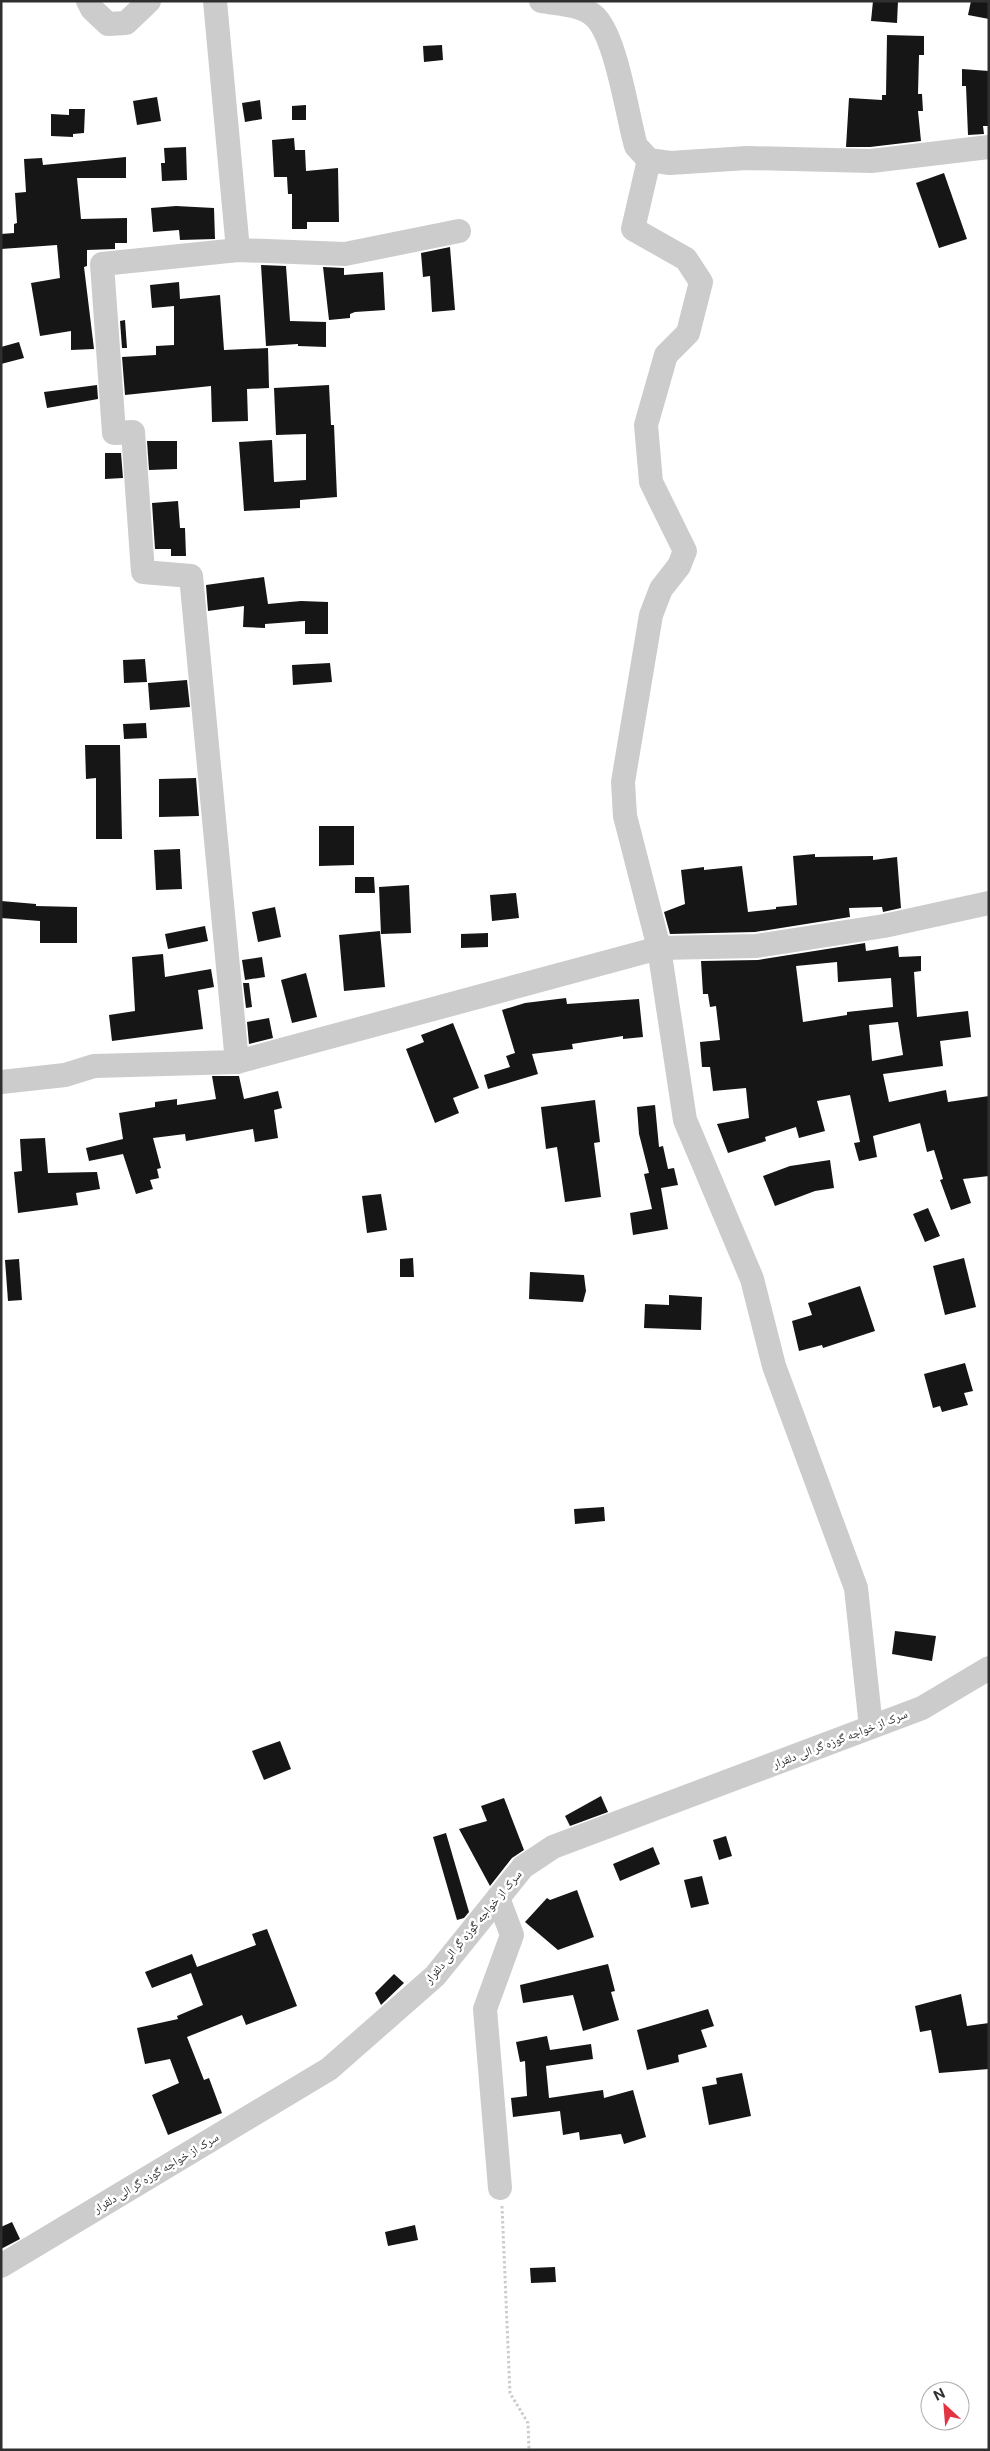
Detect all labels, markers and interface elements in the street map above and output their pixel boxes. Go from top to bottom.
street label: سرک از خواجه گوزه گر الی دلقرار [770,1707,910,1772]
street label: سرک از خواجه گوزه گر الی دلقرار [421,1867,525,1987]
street label: سرک از خواجه گوزه گر الی دلقرار [90,2130,221,2217]
north arrow [920,2381,970,2431]
text: N [931,2385,948,2404]

